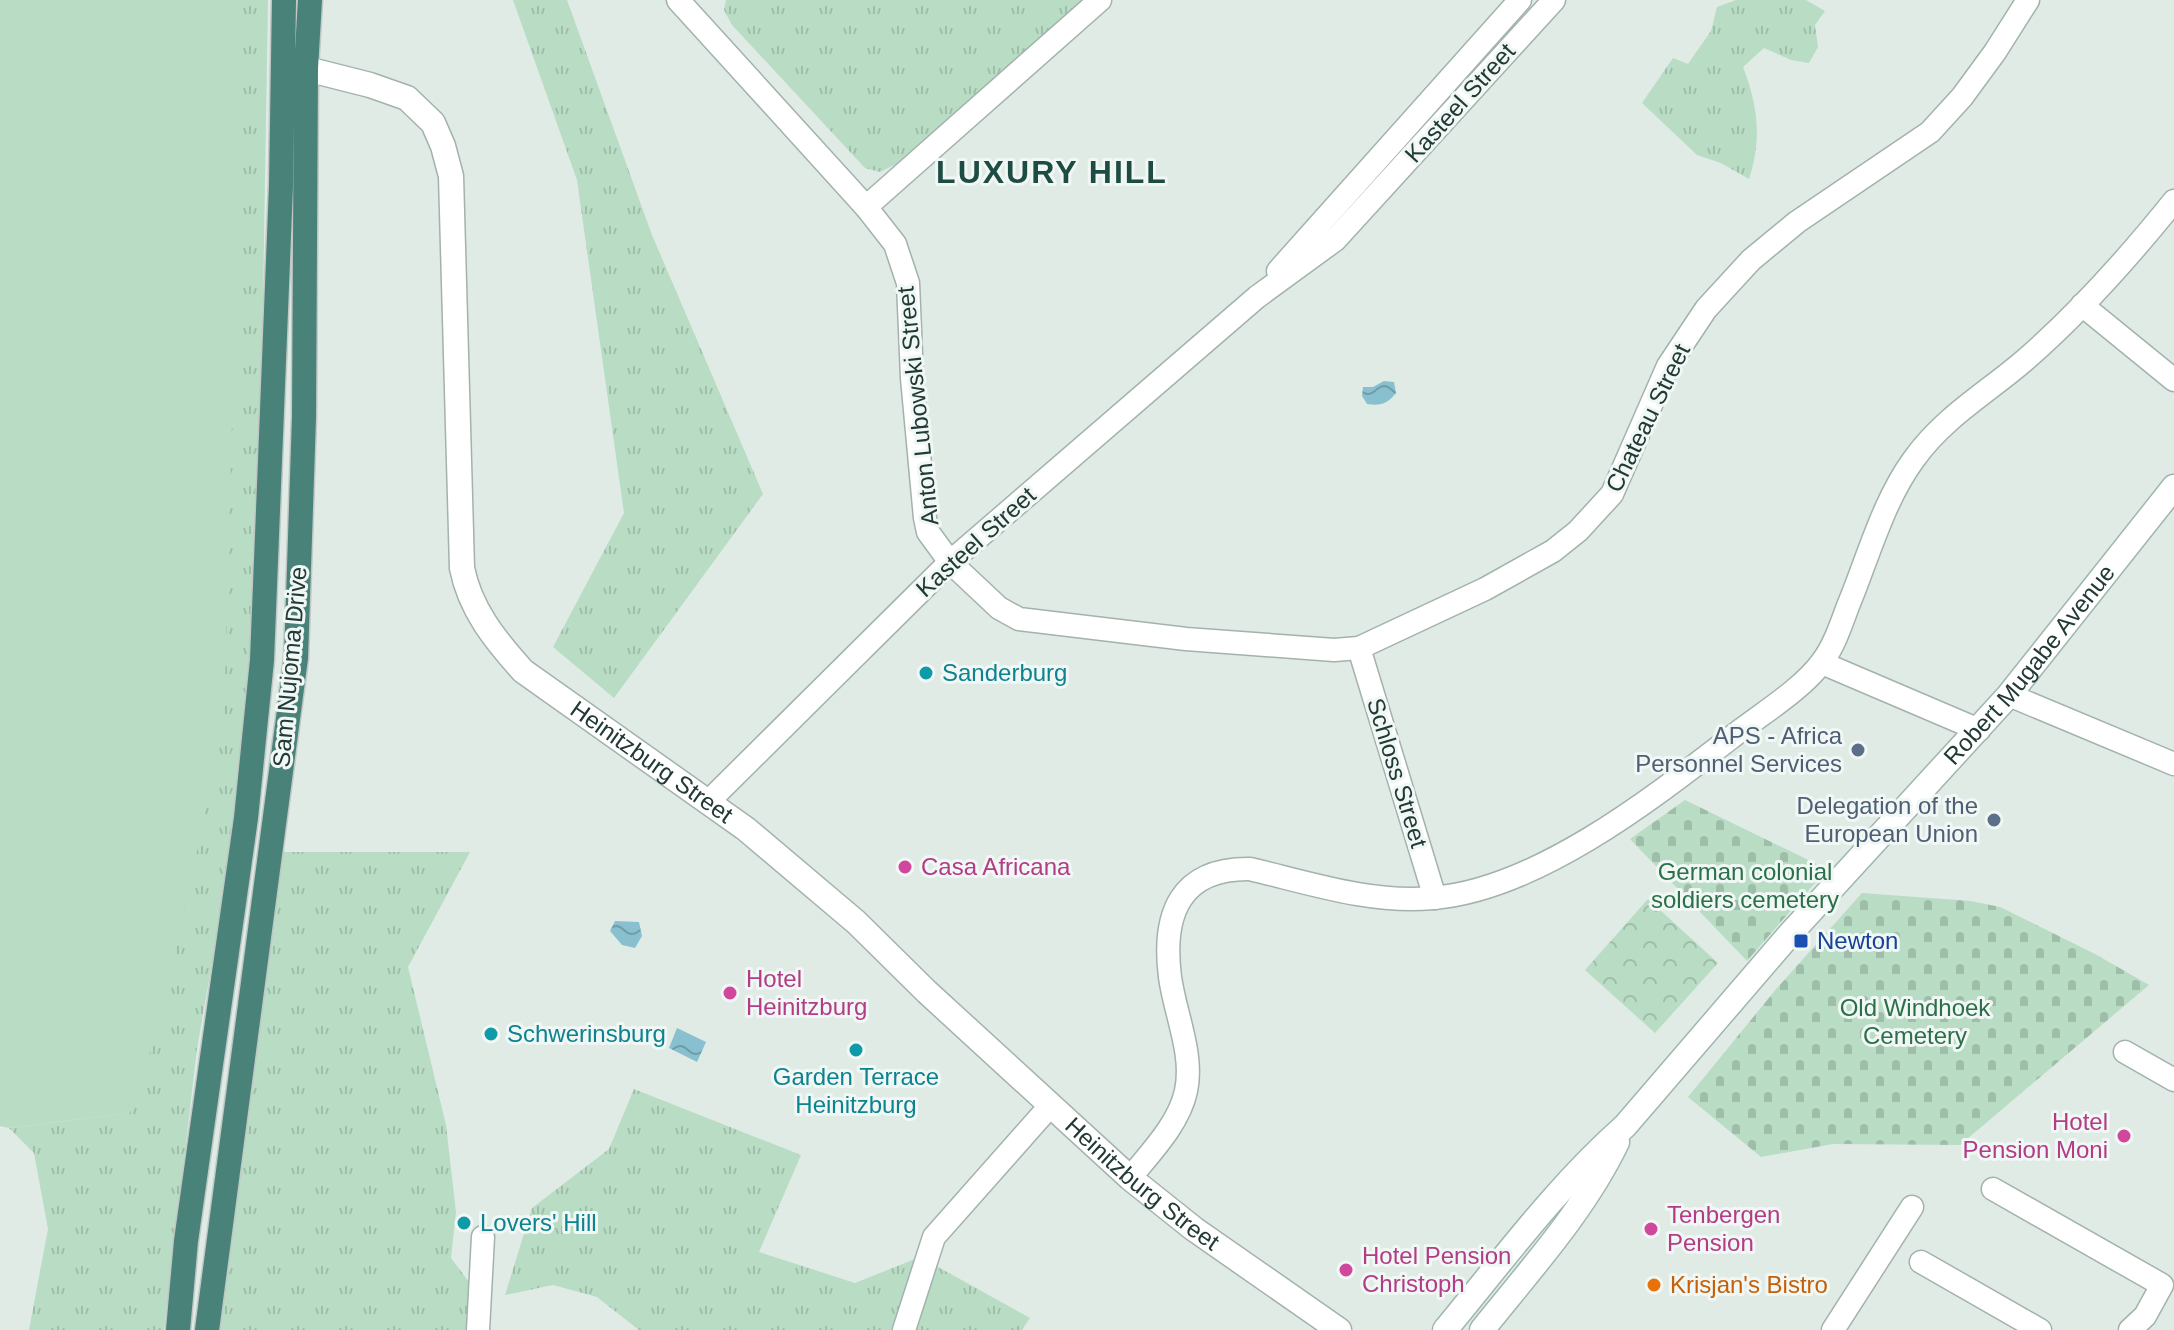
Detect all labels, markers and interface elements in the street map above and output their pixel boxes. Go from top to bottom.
street label: Kasteel Street [1399,37,1520,168]
district label: LUXURY HILL [936,154,1168,190]
street label: Anton Lubowski Street [891,285,943,527]
street label: Chateau Street [1600,339,1695,496]
street label: Kasteel Street [911,481,1041,602]
street label: Robert Mugabe Avenue [1938,559,2120,770]
street label: Sam Nujoma Drive [267,565,312,768]
place label: Sanderburg [942,659,1067,686]
marker: Sanderburg [917,664,935,682]
street label: Heinitzburg Street [566,695,738,828]
street label: Schloss Street [1362,695,1433,851]
place label: APS - Africa Personnel Services [1635,722,1843,777]
marker: APS - Africa Personnel Services [1849,741,1867,759]
place label: Delegation of the European Union [1797,792,1978,847]
marker: Delegation of the European Union [1985,811,2003,829]
place label: Casa Africana [921,853,1071,880]
marker: Casa Africana [896,858,914,876]
park label: German colonial soldiers cemetery [1651,858,1839,913]
place label: Newton [1817,927,1898,954]
marker: Newton [1792,932,1810,950]
place label: Hotel Heinitzburg [746,965,867,1020]
marker: Hotel Heinitzburg [721,984,739,1002]
park label: Old Windhoek Cemetery [1840,994,1991,1049]
place label: Schwerinsburg [507,1020,666,1047]
marker: Schwerinsburg [482,1025,500,1043]
marker: Garden Terrace Heinitzburg [847,1041,865,1059]
place label: Garden Terrace Heinitzburg [773,1063,939,1118]
place label: Hotel Pension Moni [1963,1108,2108,1163]
street label: Heinitzburg Street [1060,1112,1225,1256]
marker: Hotel Pension Moni [2115,1127,2133,1145]
place label: Tenbergen Pension [1667,1201,1780,1256]
place label: Lovers' Hill [480,1209,597,1236]
marker: Lovers' Hill [455,1214,473,1232]
marker: Tenbergen Pension [1642,1220,1660,1238]
place label: Hotel Pension Christoph [1362,1242,1511,1297]
marker: Hotel Pension Christoph [1337,1261,1355,1279]
place label: Krisjan's Bistro [1670,1271,1828,1298]
marker: Krisjan's Bistro [1645,1276,1663,1294]

